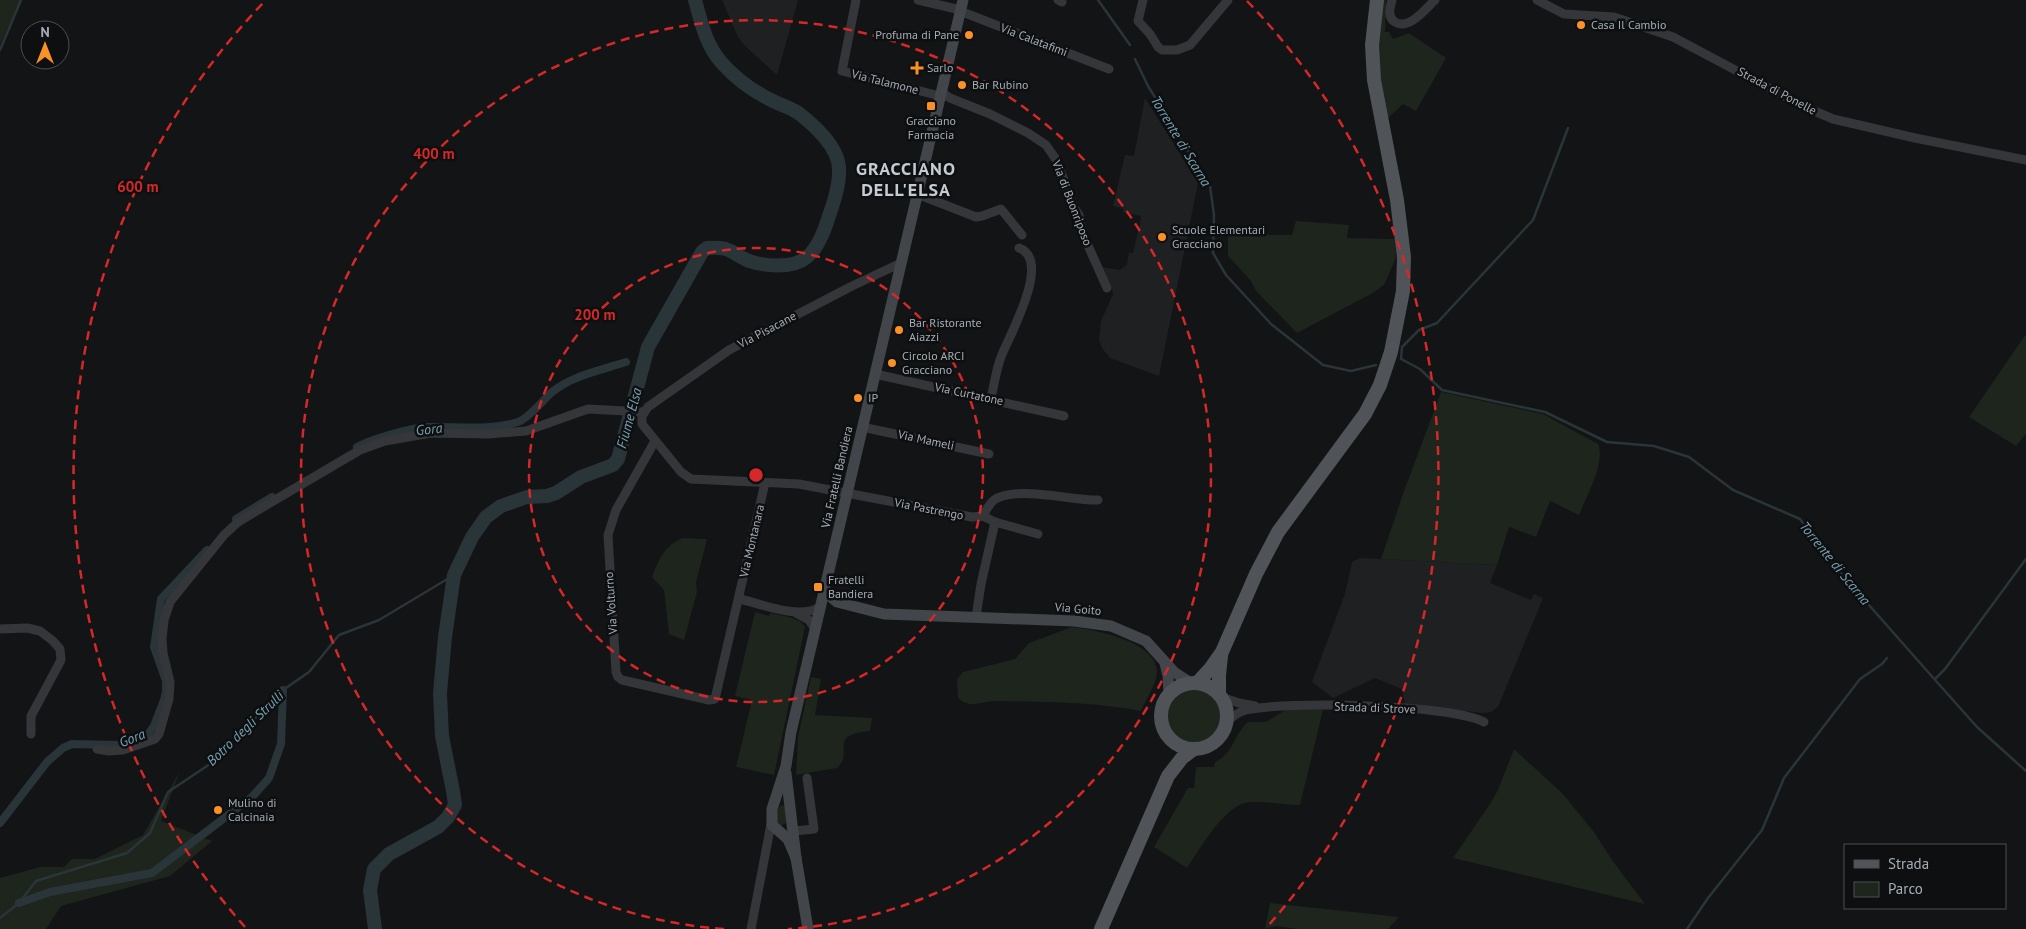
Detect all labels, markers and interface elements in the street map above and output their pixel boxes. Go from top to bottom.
place label: Casa Il Cambio [1591,17,1666,32]
marker: Casa Il Cambio [1575,19,1587,31]
north arrow [20,20,70,70]
street label: Via Calatafimi [998,20,1070,59]
text: N [40,23,50,41]
place label: Profuma di Pane [875,27,959,42]
marker: Profuma di Pane [963,29,975,41]
place label: Sarlo [927,60,953,75]
marker: Sarlo [911,62,923,74]
street label: Strada di Ponelle [1735,63,1819,118]
street label: Via Talamone [849,66,920,97]
place label: Bar Rubino [972,77,1028,92]
marker: Bar Rubino [956,79,968,91]
water label: Torrente di Scarna [1147,92,1215,190]
marker: Gracciano Farmacia [925,100,937,112]
place label: Gracciano Farmacia [906,113,956,142]
text: 400 m [413,144,455,163]
district label: GRACCIANO DELL'ELSA [856,157,956,201]
street label: Via di Buonriposo [1049,157,1096,248]
text: 600 m [117,177,159,196]
place label: Scuole Elementari Gracciano [1172,222,1265,251]
marker: Scuole Elementari Gracciano [1156,231,1168,243]
text: 200 m [574,305,616,324]
street label: Via Pisacane [734,308,799,352]
place label: Bar Ristorante Aiazzi [909,315,982,344]
marker: Bar Ristorante Aiazzi [893,324,905,336]
place label: Circolo ARCI Gracciano [902,348,964,377]
marker: Circolo ARCI Gracciano [886,357,898,369]
street label: Via Curtatone [932,379,1005,408]
water label: Fiume Elsa [612,386,646,450]
place label: IP [868,390,878,405]
marker: IP [852,392,864,404]
water label: Gora [415,419,443,439]
street label: Via Fratelli Bandiera [817,424,856,530]
street label: Via Mameli [896,426,956,453]
centre of rings [747,466,765,484]
street label: Via Pastrengo [892,494,965,523]
street label: Via Montanara [736,503,767,580]
water label: Torrente di Scarna [1796,517,1875,609]
street label: Via Volturno [601,571,620,636]
place label: Fratelli Bandiera [828,572,873,601]
marker: Fratelli Bandiera [812,581,824,593]
street label: Via Goito [1053,599,1102,618]
water label: Botro degli Strulli [203,686,288,769]
street label: Strada di Strove [1334,699,1416,716]
water label: Gora [116,725,148,751]
place label: Mulino di Calcinaia [228,795,277,824]
marker: Mulino di Calcinaia [212,804,224,816]
legend [1844,844,2006,909]
text: Strada [1888,854,1929,873]
text: Parco [1888,879,1923,898]

